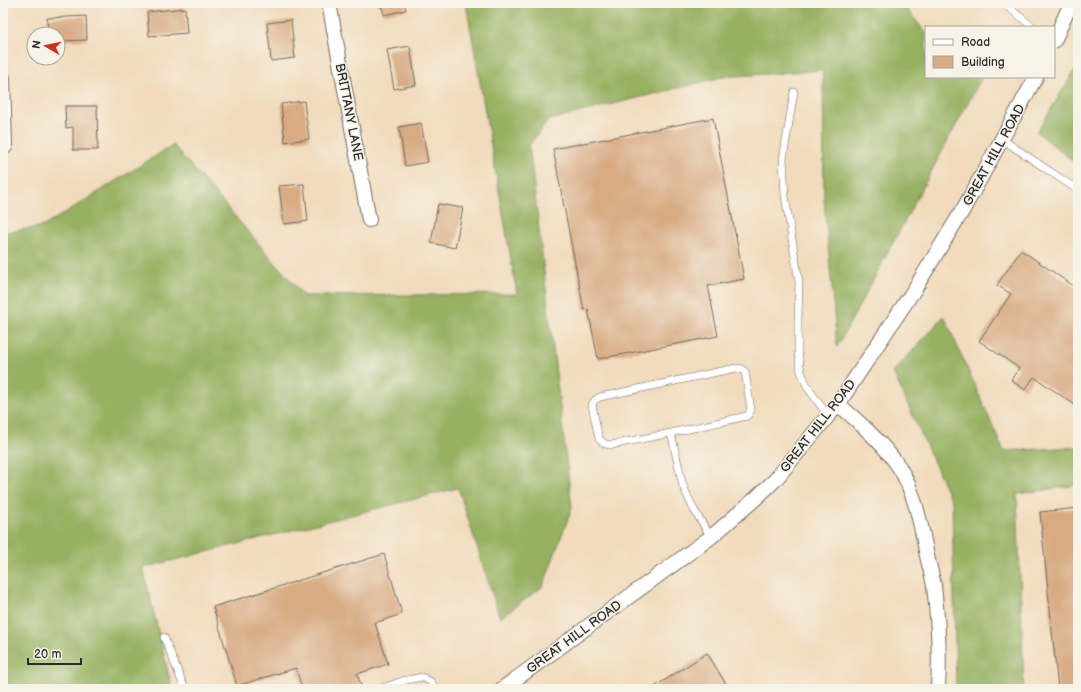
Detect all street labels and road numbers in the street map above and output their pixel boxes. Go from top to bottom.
street label: BRITTANY LANE [332,62,366,163]
street label: GREAT HILL ROAD [959,101,1029,209]
street label: GREAT HILL ROAD [777,376,859,476]
street label: GREAT HILL ROAD [523,597,625,677]

